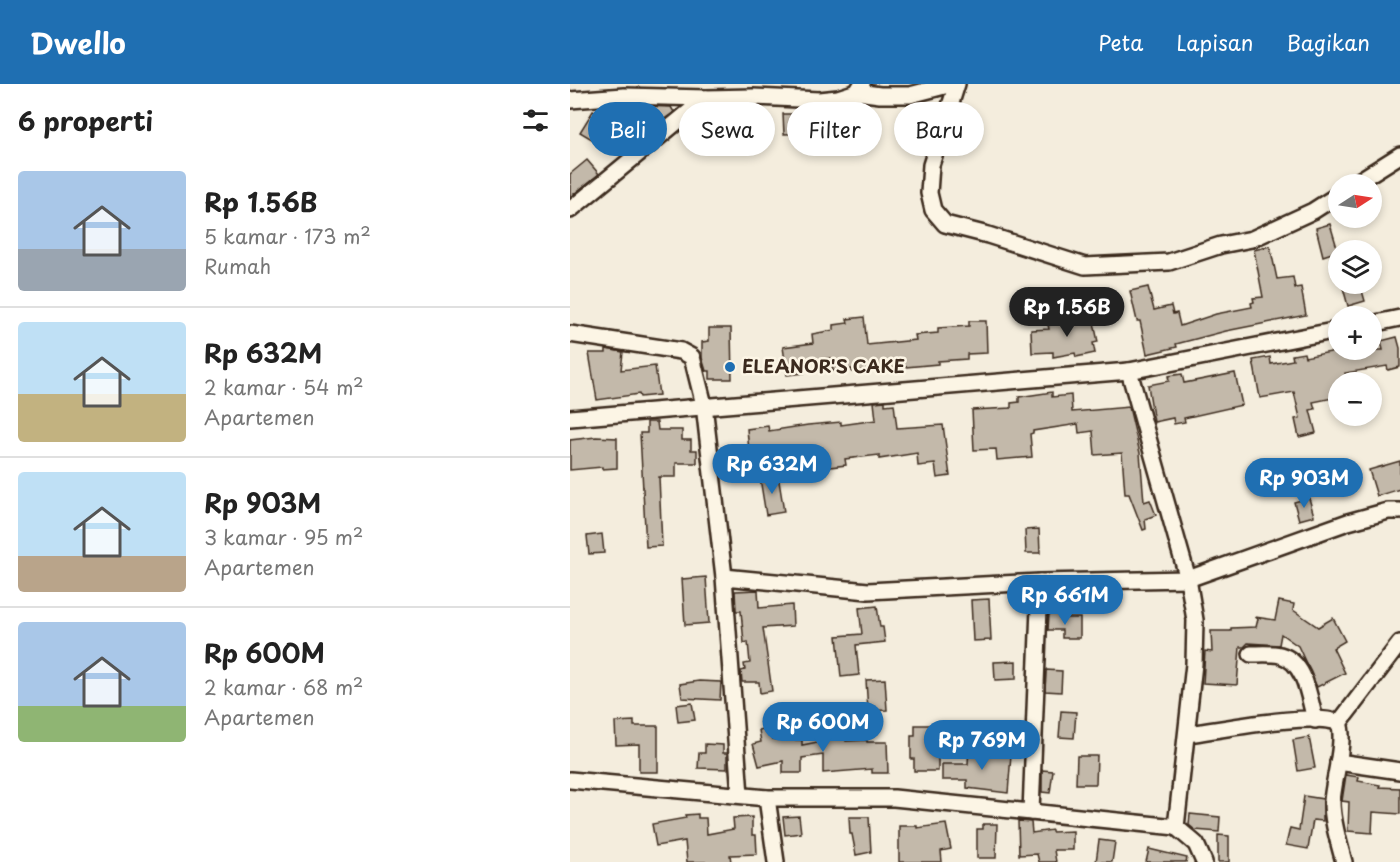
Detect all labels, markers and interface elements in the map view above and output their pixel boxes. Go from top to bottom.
text: Dwello [30,21,126,64]
text: Peta [1098,26,1143,58]
text: Lapisan [1176,26,1254,58]
text: Bagikan [1287,26,1370,58]
text: 6 properti [18,101,153,140]
chip: Beli [588,102,667,156]
chip: Sewa [679,102,775,156]
chip: Filter [787,102,882,156]
chip: Baru [894,102,984,156]
icon: filters [519,104,552,137]
north arrow [1328,174,1382,228]
map controls [1328,174,1382,426]
text: Rp 1.56B [204,182,318,221]
icon: home [66,195,138,267]
text: 5 kamar · 173 m² [204,221,371,251]
button: layers [1328,240,1382,294]
text: Rumah [204,251,271,281]
pin: Rp 1.56B [1005,287,1129,338]
text: Rp 1.56B [1023,291,1111,321]
button: + [1328,306,1382,360]
text: Rp 632M [204,333,322,372]
icon: home [66,346,138,418]
place label: ELEANOR'S CAKE [742,352,905,379]
marker: ELEANOR'S CAKE [723,360,737,374]
text: 2 kamar · 54 m² [204,372,364,402]
button: − [1328,372,1382,426]
text: Apartemen [204,402,315,432]
pin: Rp 632M [717,444,827,495]
text: Rp 632M [727,448,817,478]
pin: Rp 903M [1249,458,1359,509]
text: Rp 903M [1259,462,1349,492]
text: Rp 903M [204,483,321,522]
icon: home [66,496,138,568]
text: 3 kamar · 95 m² [204,522,363,552]
text: Apartemen [204,552,315,582]
pin: Rp 661M [1010,575,1120,626]
text: Rp 661M [1021,579,1109,609]
text: Rp 600M [204,633,325,672]
icon: home [66,646,138,718]
text: 2 kamar · 68 m² [204,672,363,702]
text: Apartemen [204,702,315,732]
pin: Rp 600M [768,702,878,753]
text: Rp 600M [776,706,870,736]
pin: Rp 769M [927,720,1037,771]
text: Rp 769M [938,724,1026,754]

